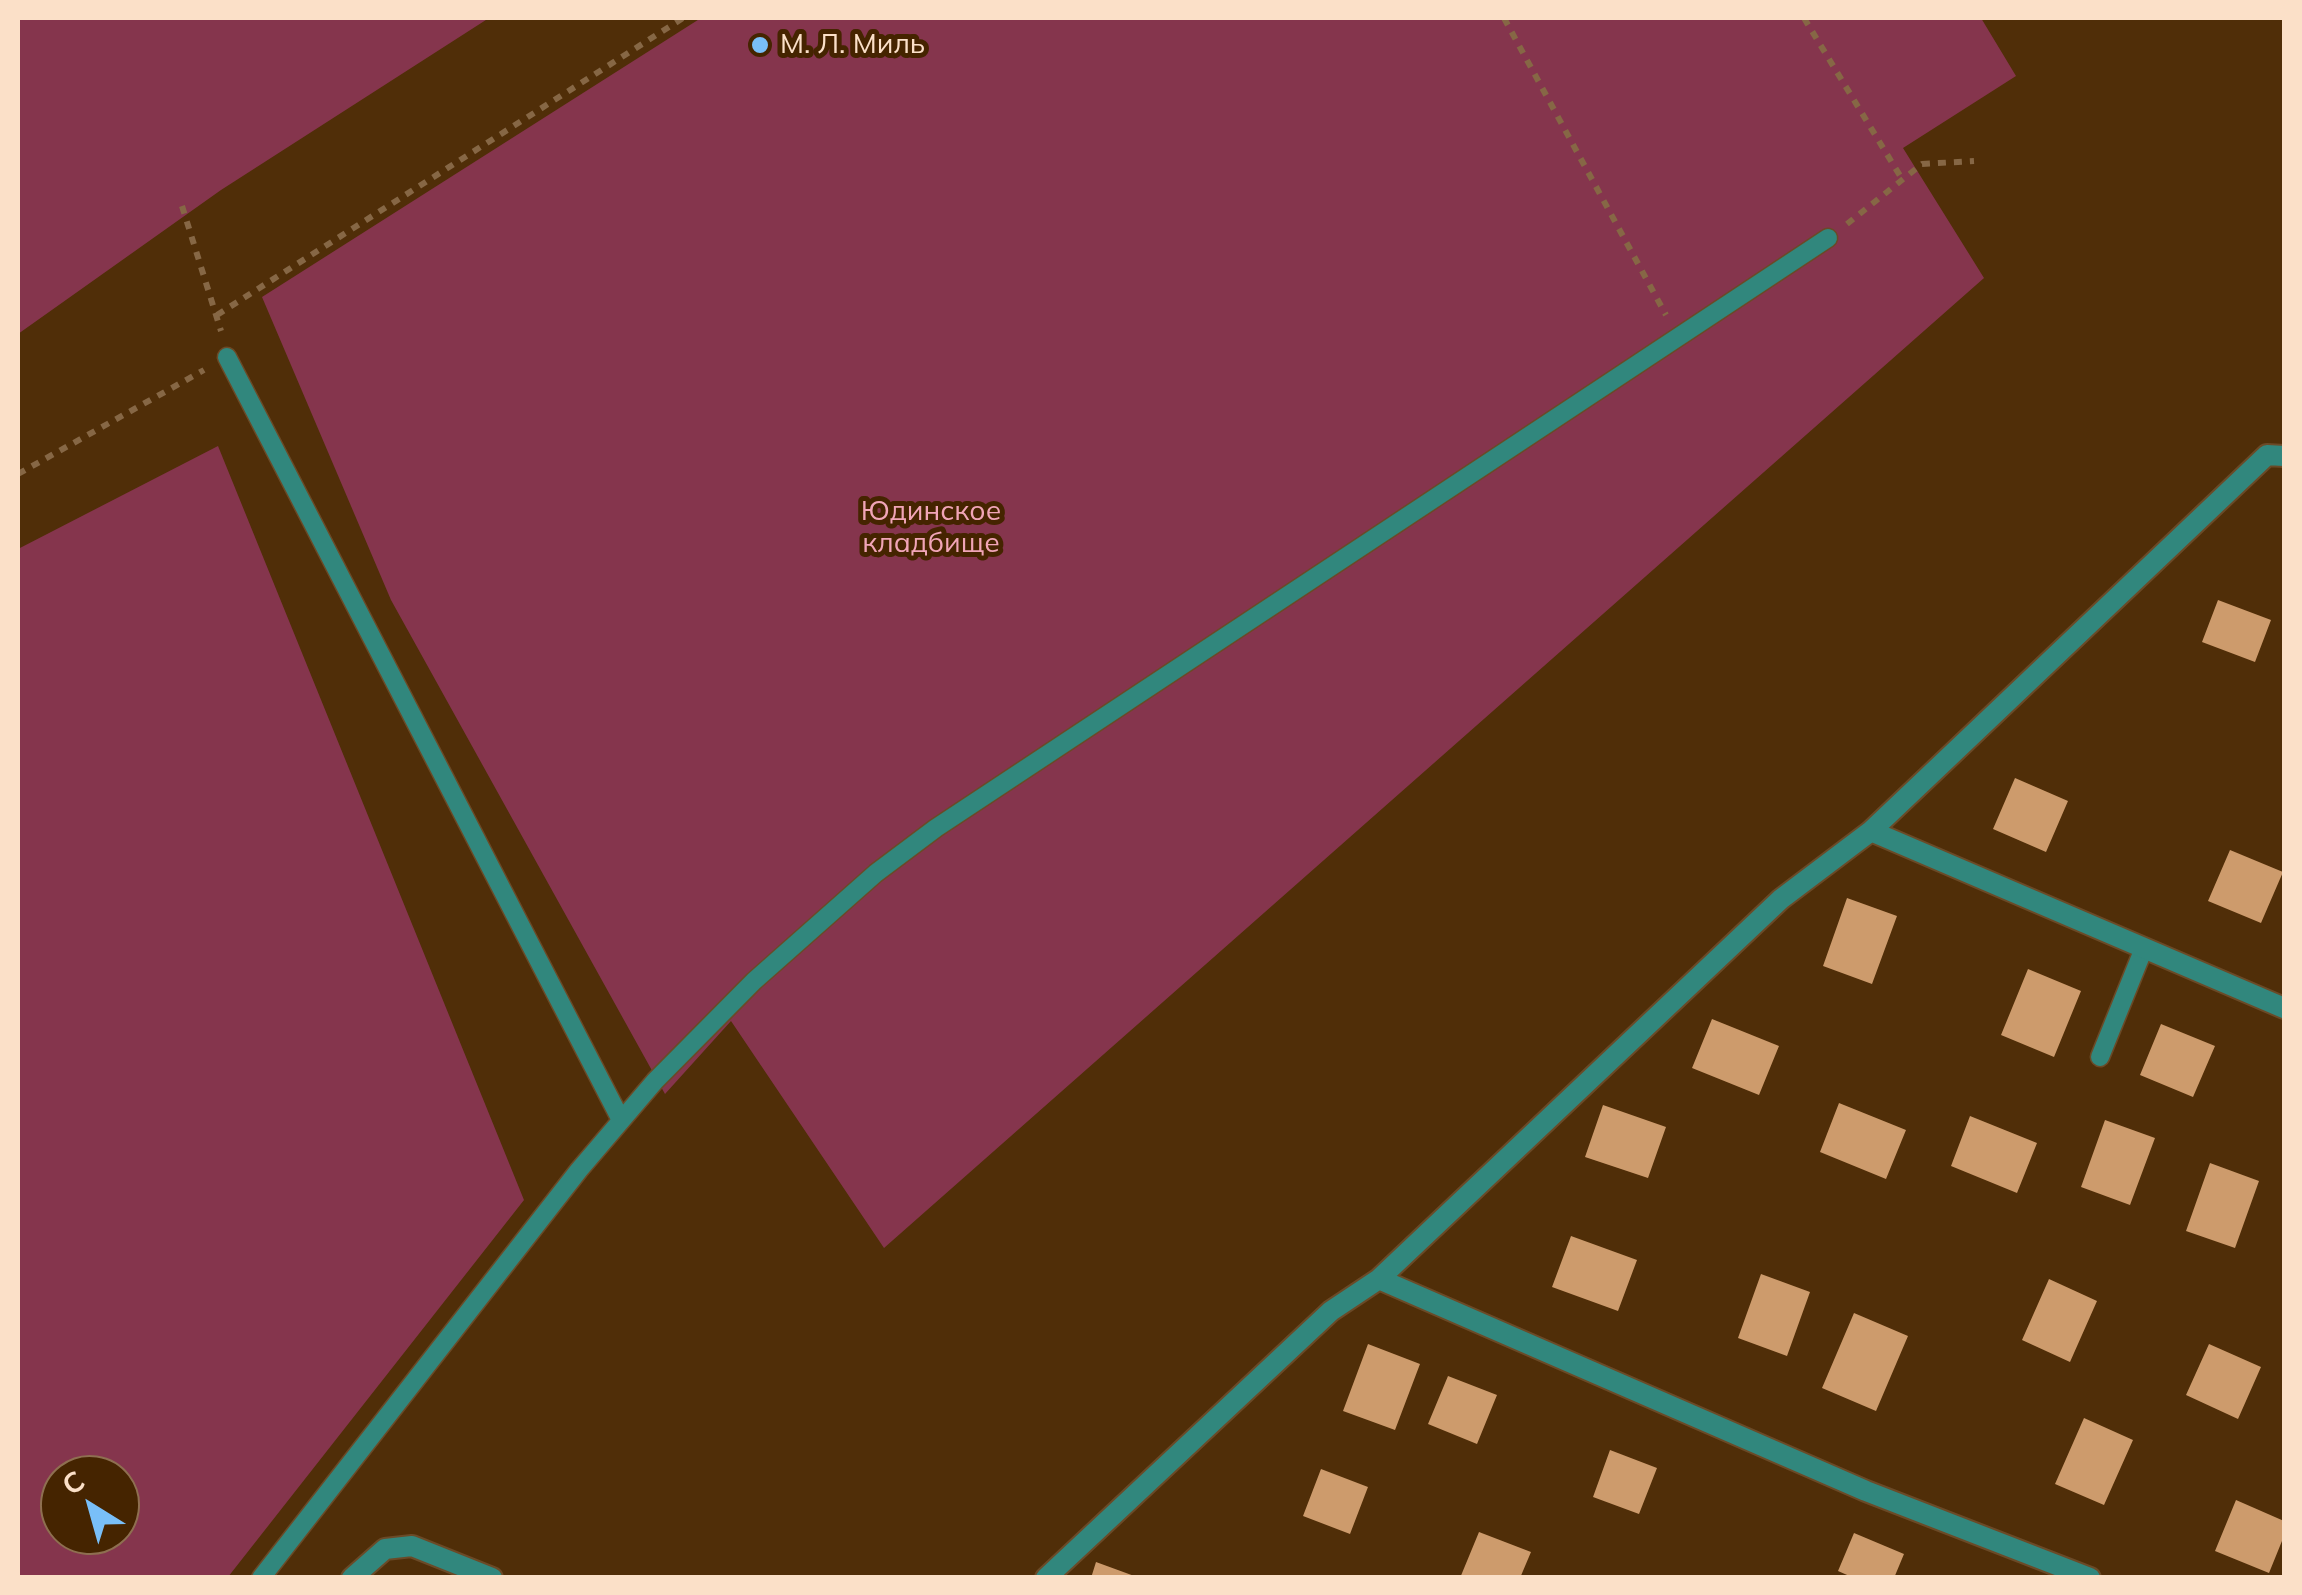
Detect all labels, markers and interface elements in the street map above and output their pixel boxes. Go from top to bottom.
place label: М. Л. Миль [780,28,925,62]
marker: М. Л. Миль [749,34,771,56]
park label: Юдинское кладбище [861,495,1001,561]
north arrow [40,1455,140,1555]
text: С [55,1462,91,1502]

